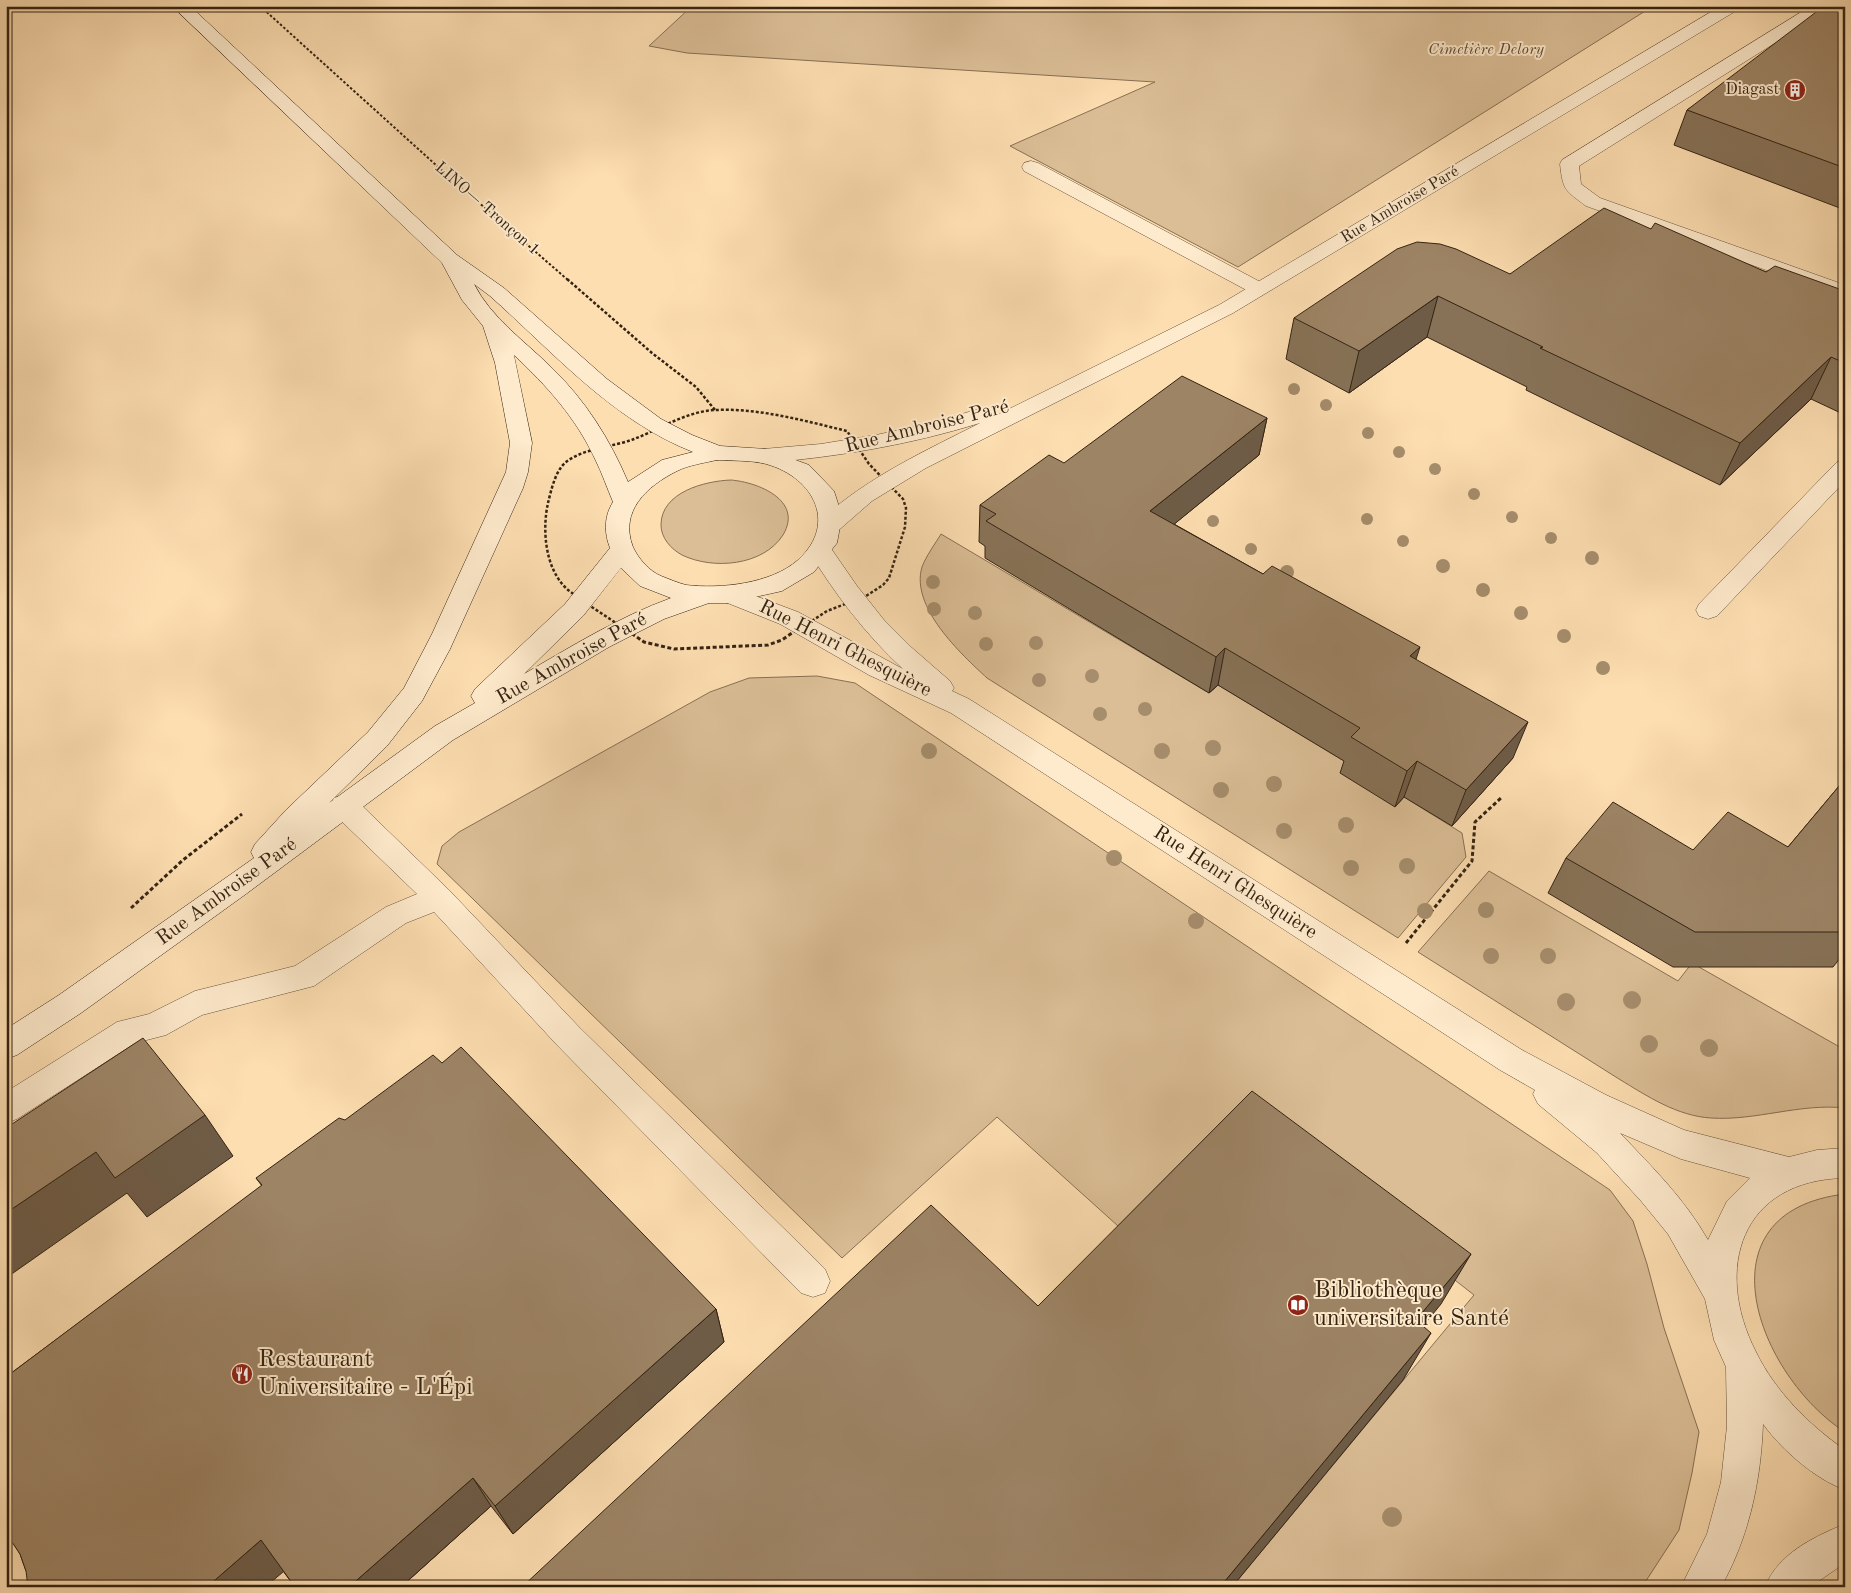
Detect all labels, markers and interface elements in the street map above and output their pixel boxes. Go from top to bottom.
park label: Cimetière Delory [1428,42,1545,58]
building icon: Diagast [1783,78,1807,102]
place label: Diagast [1725,82,1779,98]
street label: LINO— Tronçon 1 [432,159,542,259]
street label: Rue Ambroise Paré [1338,163,1462,247]
street label: Rue Ambroise Paré [843,397,1011,457]
street label: Rue Henri Ghesquière [756,597,934,701]
street label: Rue Ambroise Paré [494,609,650,709]
street label: Rue Henri Ghesquière [1150,823,1320,943]
street label: Rue Ambroise Paré [153,834,301,950]
place label: Bibliothèque universitaire Santé [1314,1279,1509,1331]
library icon: Bibliothèque universitaire Santé [1286,1293,1310,1317]
place label: Restaurant Universitaire - L'Épi [258,1348,473,1400]
restaurant icon: Restaurant Universitaire - L'Épi [230,1362,254,1386]

